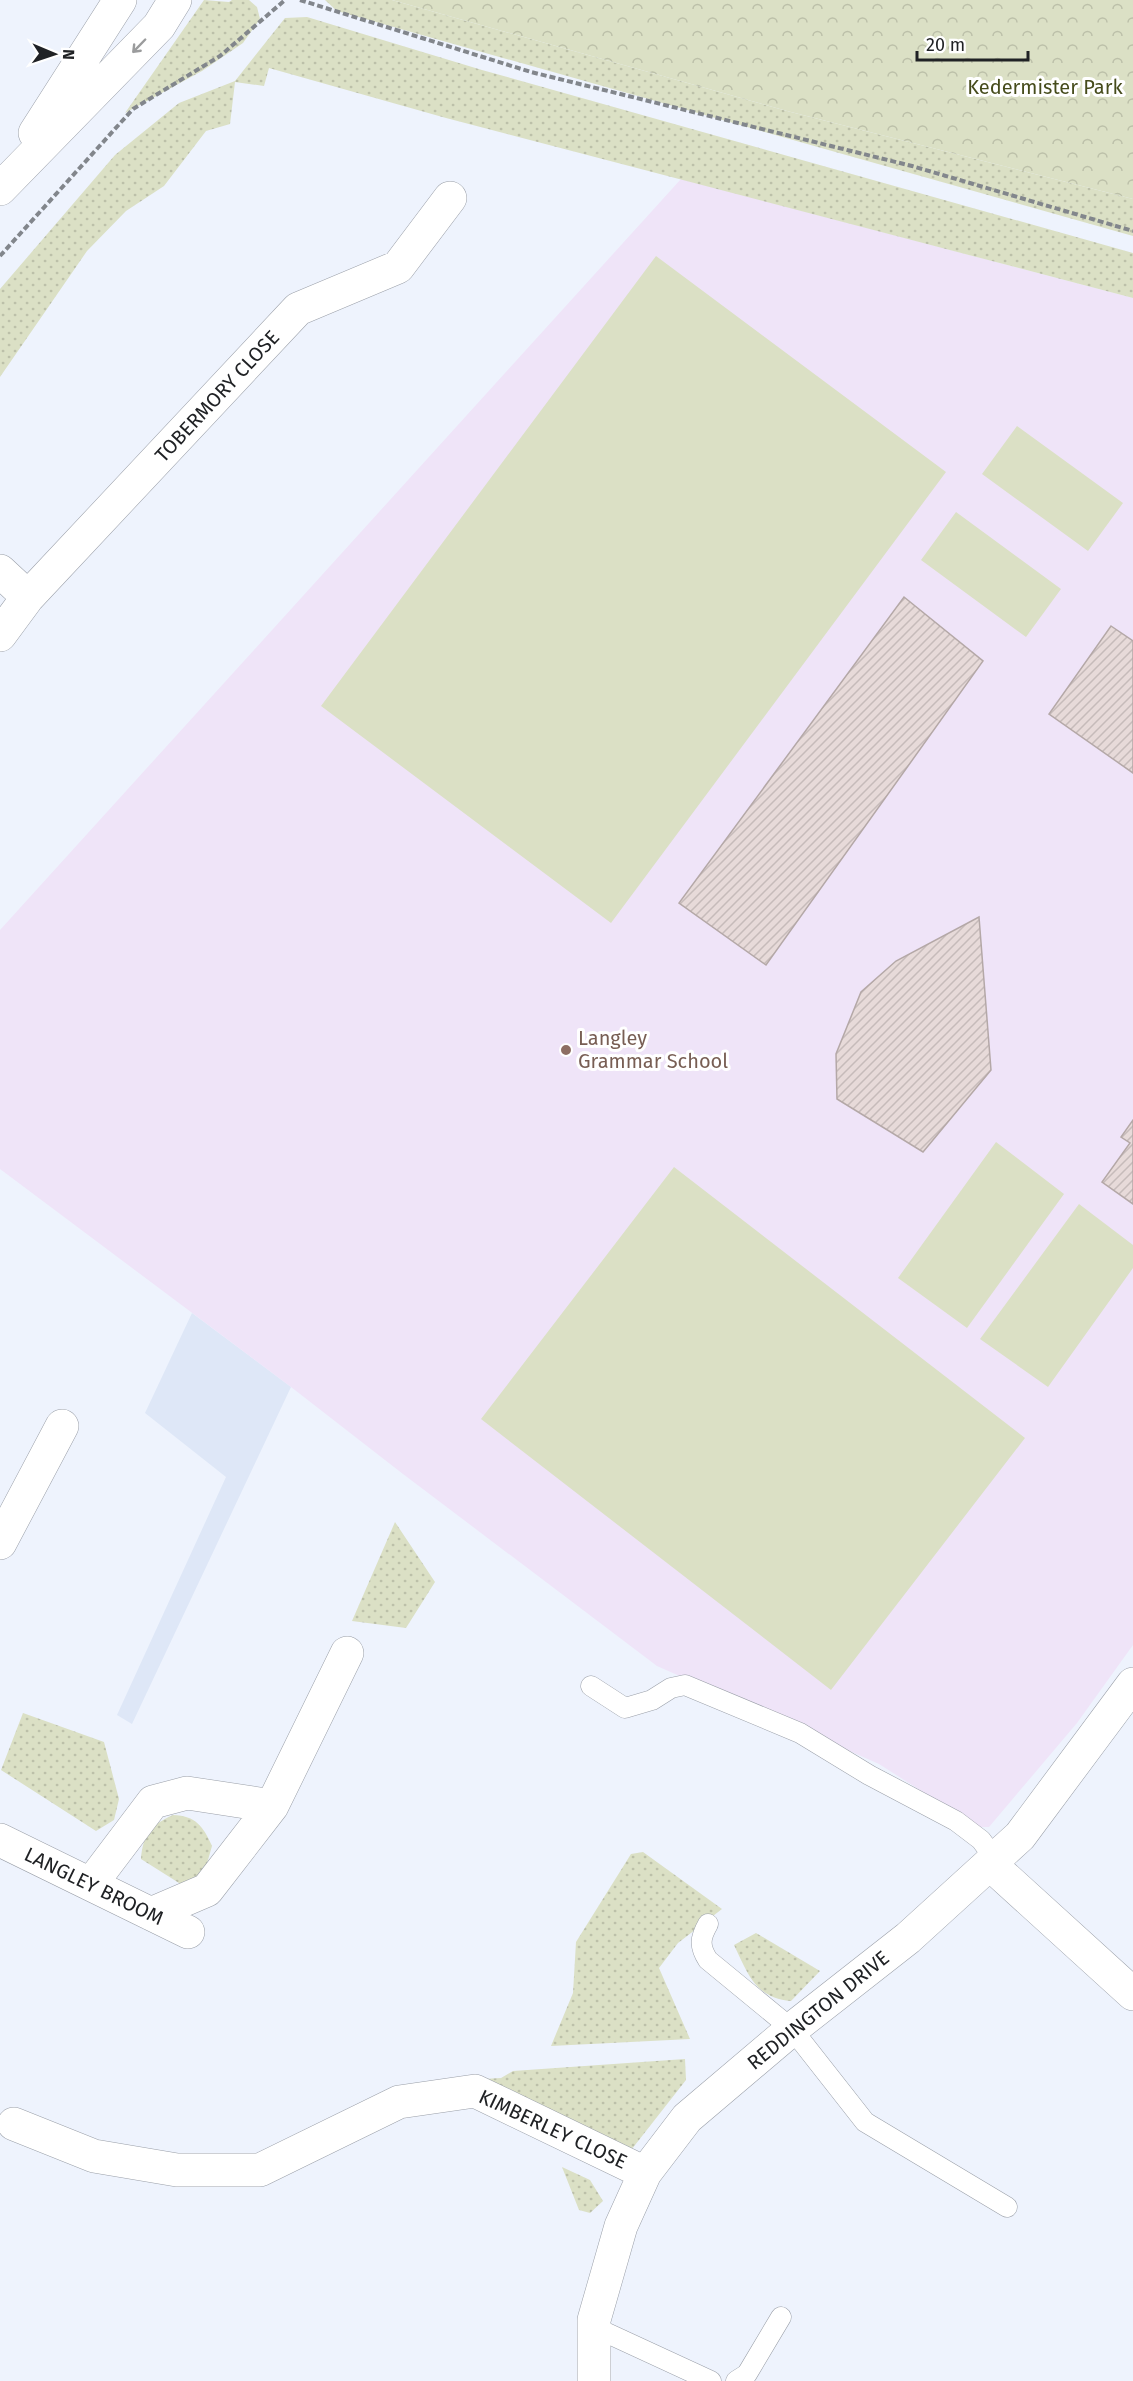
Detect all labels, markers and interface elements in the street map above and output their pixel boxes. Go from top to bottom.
north arrow [24,24,84,84]
scale bar [917,24,1028,62]
text: 20 m [926,34,965,56]
one-way arrow [132,39,147,54]
text: N [59,49,78,60]
park label: Kedermister Park [967,75,1123,99]
street label: TOBERMORY CLOSE [150,325,284,467]
place label: Langley Grammar School [578,1026,728,1073]
marker: Langley Grammar School [559,1043,573,1057]
street label: LANGLEY BROOM [21,1842,167,1930]
street label: REDDINGTON DRIVE [742,1945,894,2075]
street label: KIMBERLEY CLOSE [475,2084,631,2174]

